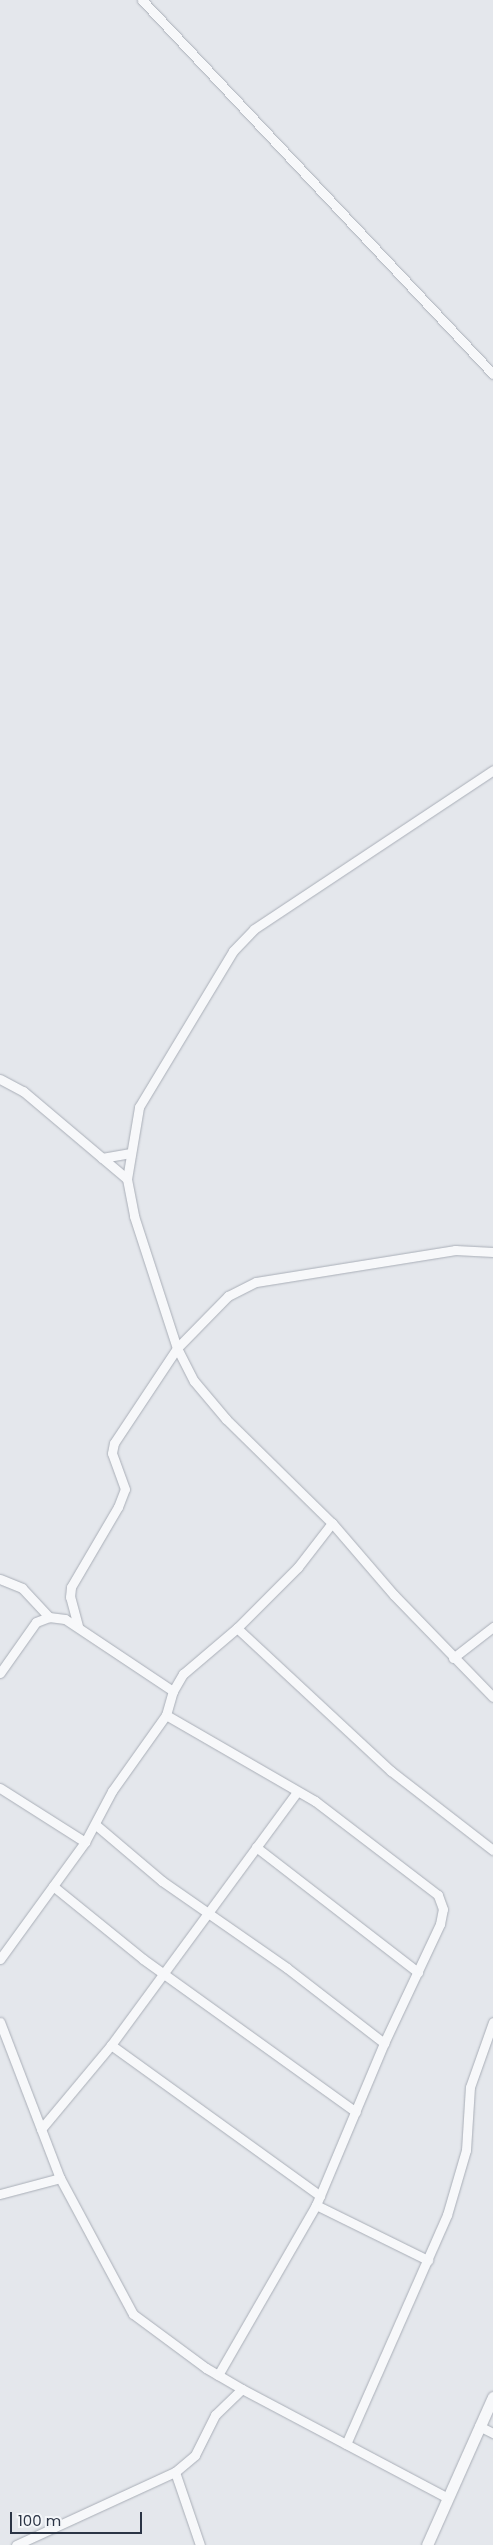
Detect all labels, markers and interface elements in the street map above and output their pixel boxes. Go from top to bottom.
scale bar [12,2502,145,2534]
text: 100 m [18,2510,61,2531]

